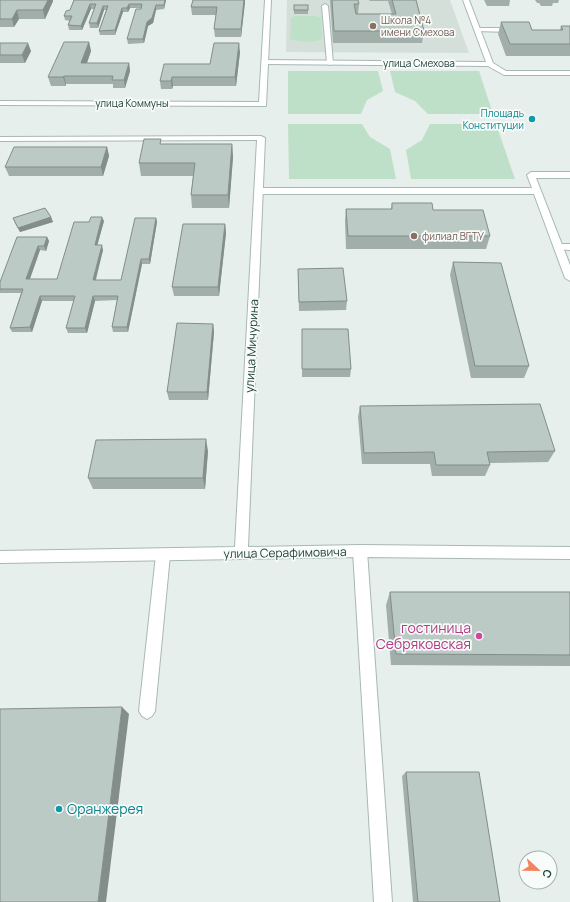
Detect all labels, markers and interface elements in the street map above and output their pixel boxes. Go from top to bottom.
place label: Школа №4 имени Смехова [381,13,455,39]
marker: Школа №4 имени Смехова [368,21,378,31]
street label: улица Смехова [383,56,455,70]
street label: улица Коммуны [95,96,169,110]
place label: Площадь Конституции [463,106,524,132]
marker: Площадь Конституции [527,114,537,124]
place label: филиал ВГТУ [422,229,485,243]
marker: филиал ВГТУ [409,231,419,241]
street label: улица Мичурина [241,299,262,393]
street label: улица Серафимовича [223,543,347,562]
place label: гостиница Себряковская [376,618,471,653]
marker: гостиница Себряковская [474,631,484,641]
place label: Оранжерея [67,799,143,818]
marker: Оранжерея [54,804,64,814]
north arrow [518,850,558,890]
text: С [539,867,556,881]

